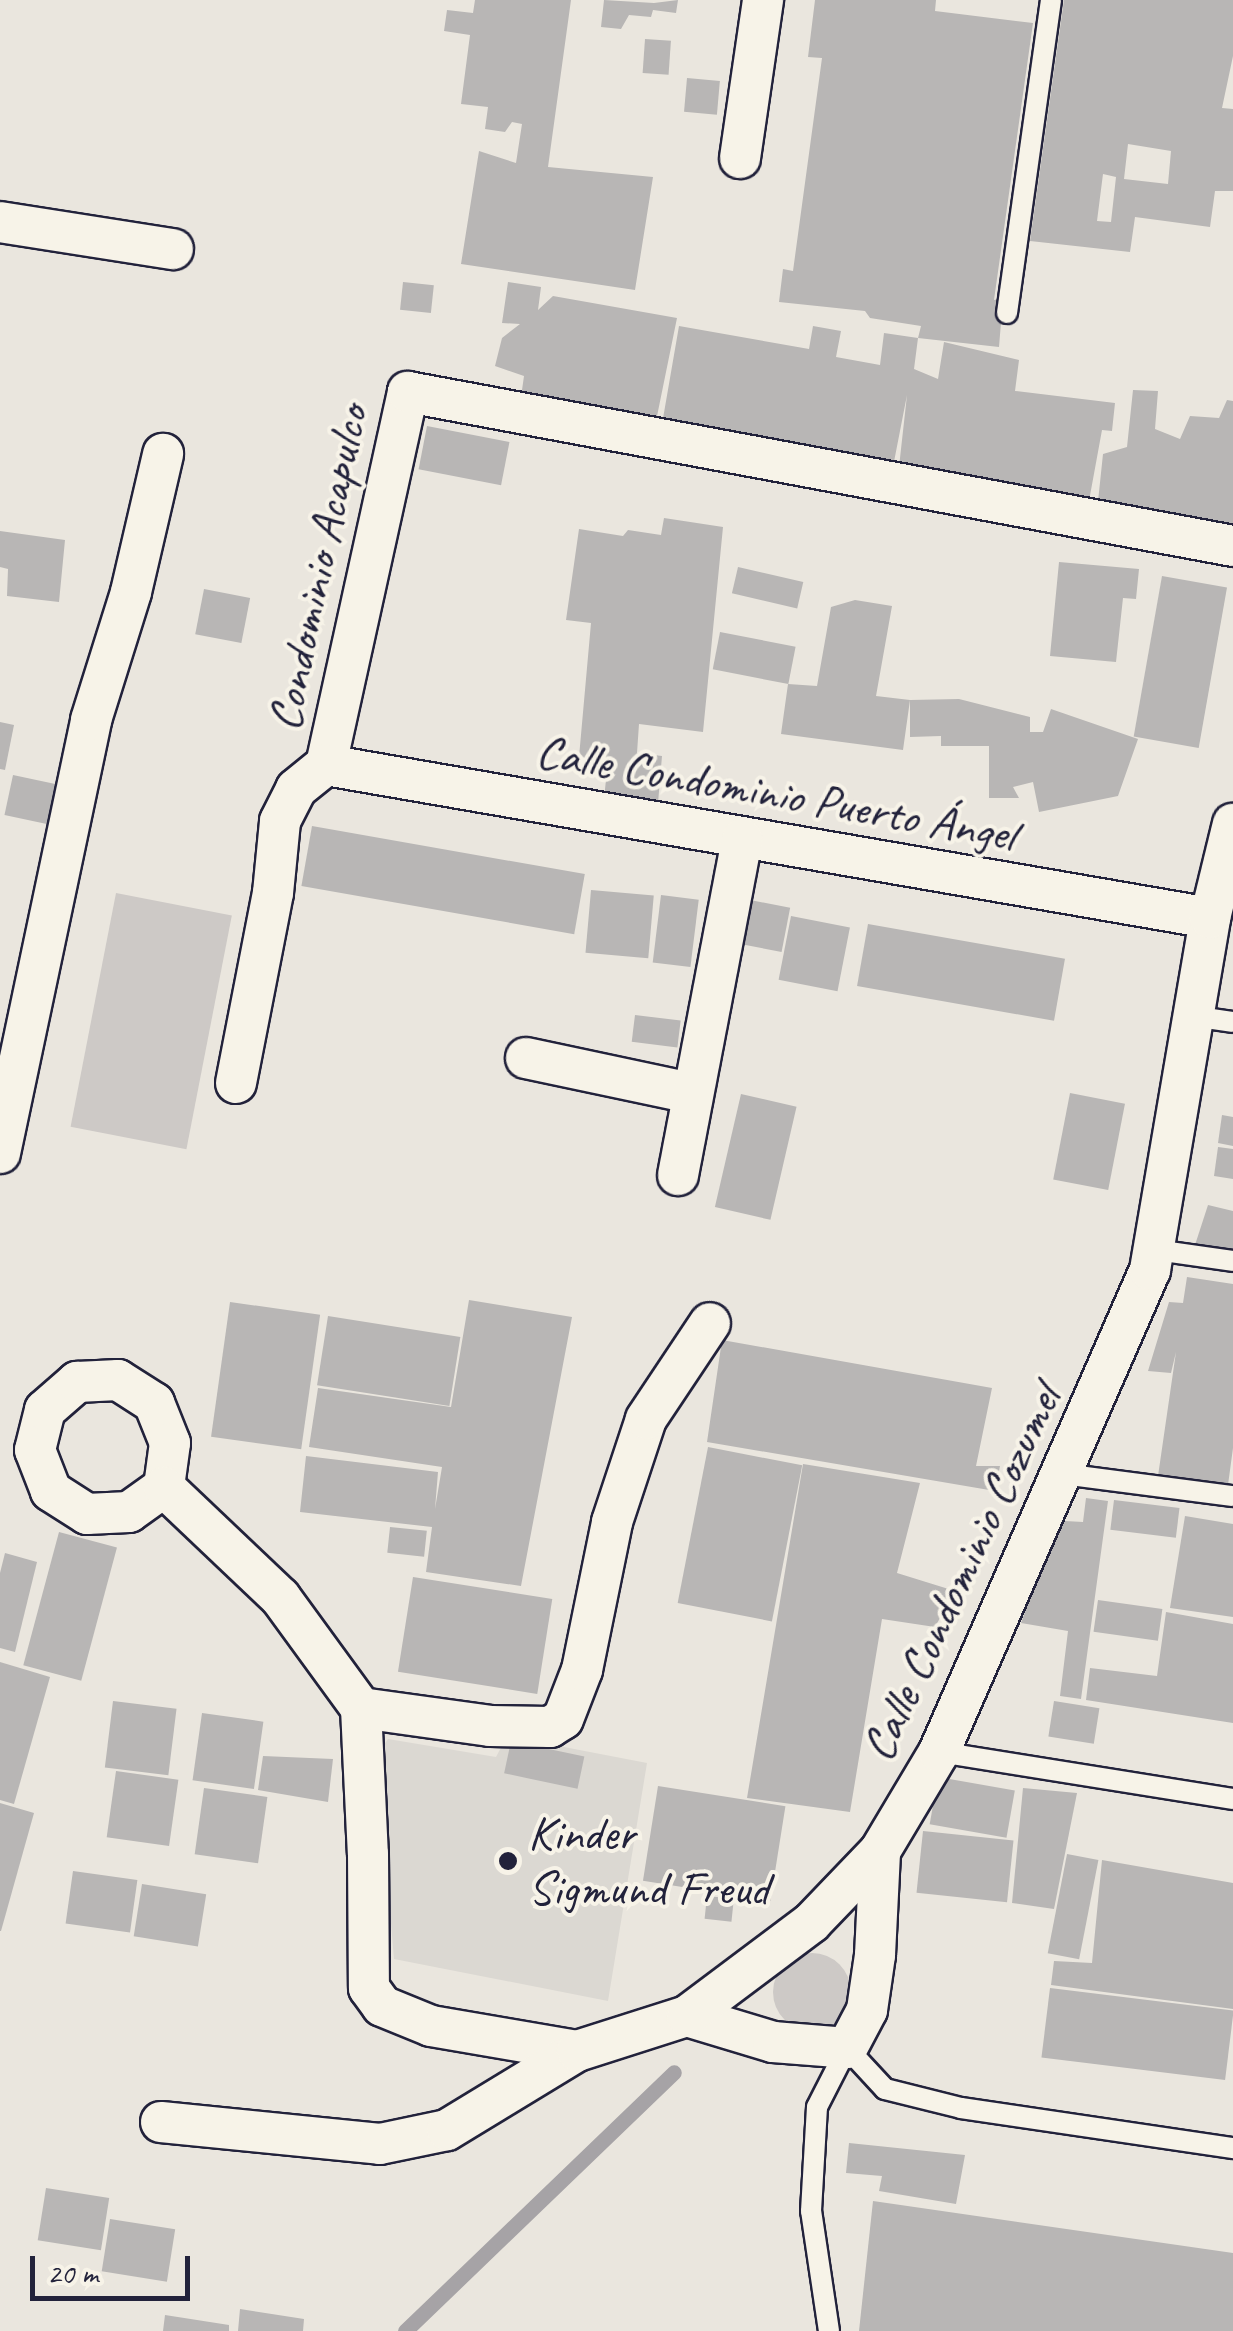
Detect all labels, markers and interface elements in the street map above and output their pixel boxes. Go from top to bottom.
street label: Condominio Acapulco [255,400,381,736]
street label: Calle Condominio Puerto Ángel [534,723,1018,863]
street label: Calle Condominio Cozumel [849,1377,1073,1769]
place label: Kinder Sigmund Freud [528,1804,768,1917]
marker: Kinder Sigmund Freud [497,1850,519,1872]
scale bar [35,2236,195,2298]
text: 20 m [47,2254,98,2292]

